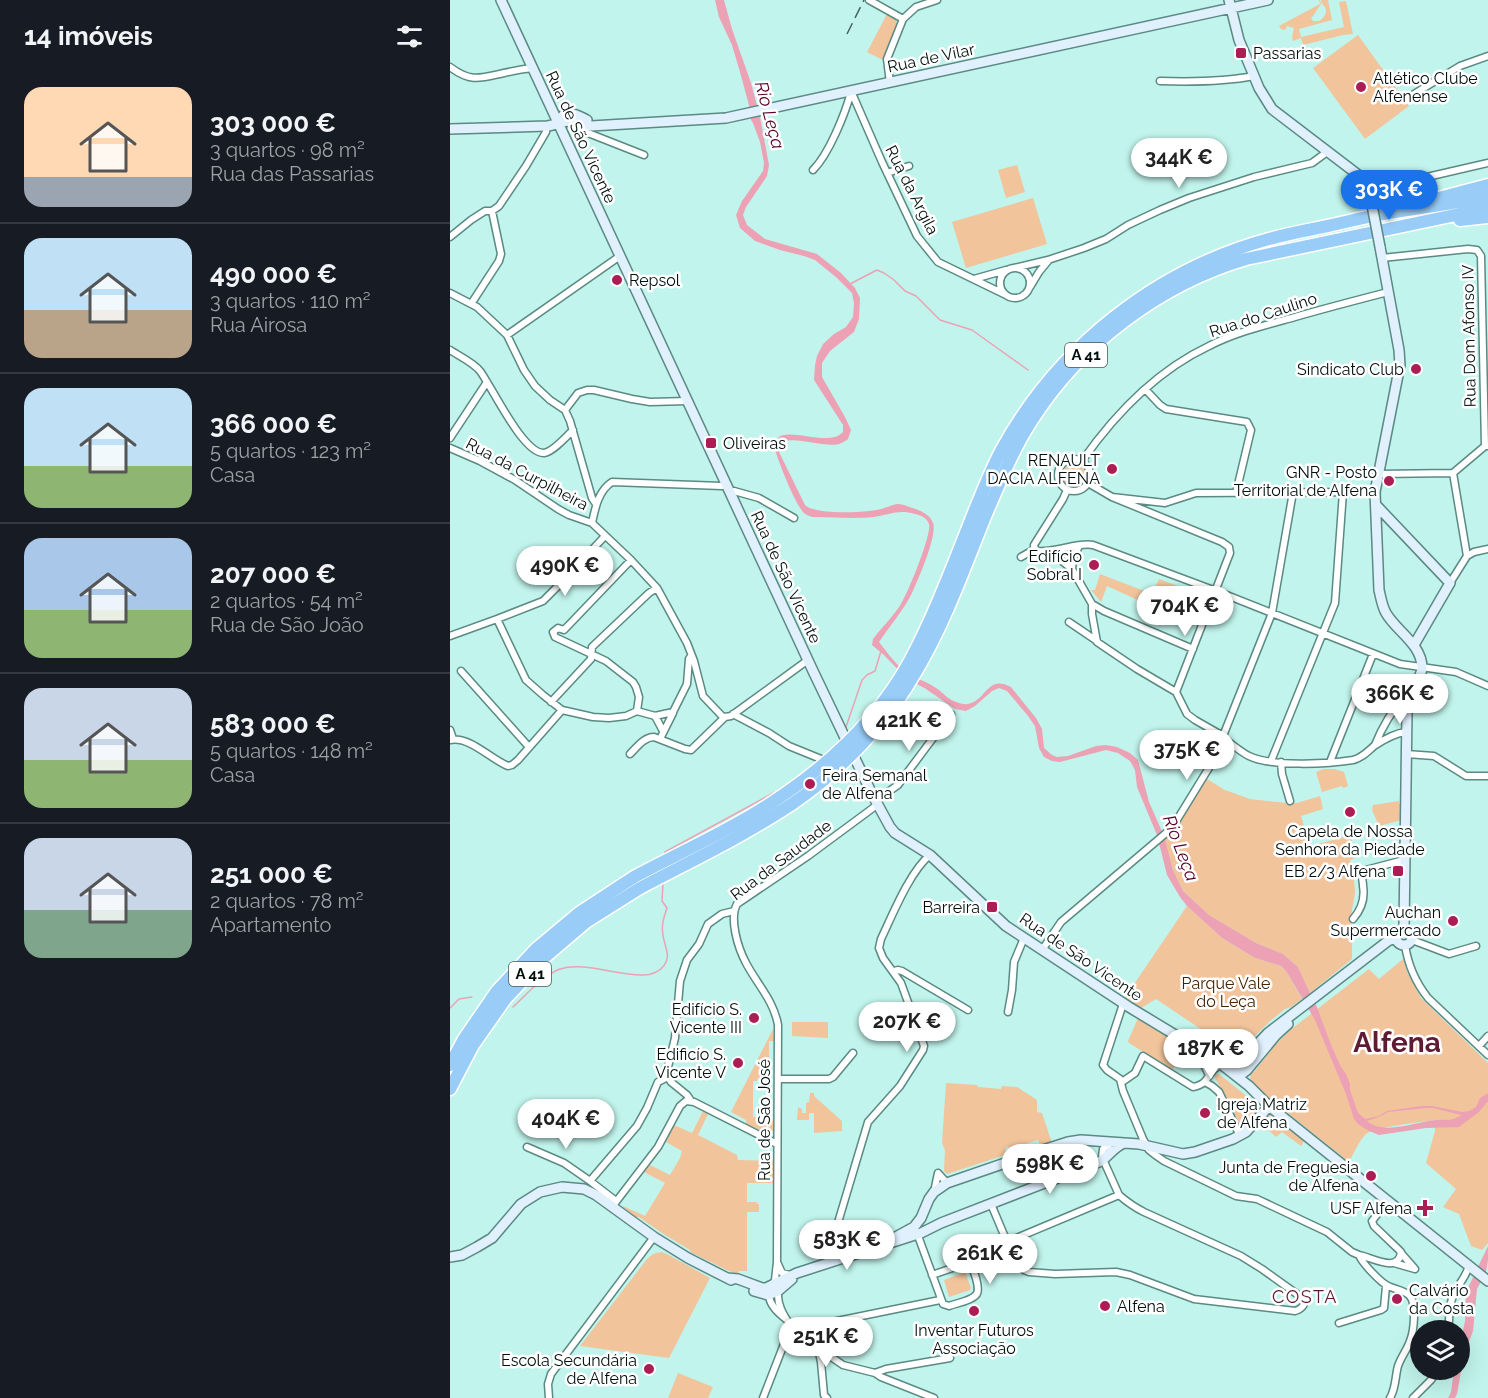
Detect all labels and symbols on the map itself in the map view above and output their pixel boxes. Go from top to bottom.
street label: Rua de Vilar [886,39,977,76]
place label: Passarias [1253,44,1322,63]
marker: Passarias [1234,46,1248,60]
street label: Rua de São Vicente [542,68,620,206]
place label: Atlético Clube Alfenense [1373,69,1478,106]
water label: Rio Leça [751,79,789,151]
marker: Atlético Clube Alfenense [1354,80,1368,94]
pin: 344K € [1130,138,1228,189]
street label: Rua da Argila [881,142,943,238]
pin: 303K € [1340,170,1438,221]
street label: Rua Dom Afonso IV [1458,264,1480,407]
place label: Repsol [629,271,681,290]
marker: Repsol [610,273,624,287]
street label: Rua do Caulino [1207,289,1319,341]
road number: A 41 [1065,343,1107,367]
place label: Sindicato Club [1297,360,1404,379]
marker: Sindicato Club [1409,362,1423,376]
street label: Rua da Curpilheira [463,434,591,514]
place label: Oliveiras [723,434,786,453]
marker: Oliveiras [704,436,718,450]
place label: RENAULT DACIA ALFENA [987,451,1100,488]
marker: RENAULT DACIA ALFENA [1105,462,1119,476]
place label: GNR - Posto Territorial de Alfena [1234,463,1377,500]
marker: GNR - Posto Territorial de Alfena [1382,474,1396,488]
street label: Rua de São Vicente [747,508,825,646]
pin: 490K € [516,546,614,597]
place label: Edifício Sobral I [1027,547,1082,584]
marker: Edifício Sobral I [1087,558,1101,572]
pin: 704K € [1136,586,1234,637]
pin: 366K € [1351,674,1449,725]
pin: 421K € [860,701,958,752]
pin: 375K € [1138,730,1236,781]
place label: Feira Semanal de Alfena [822,766,928,803]
marker: Feira Semanal de Alfena [803,777,817,791]
marker: Capela de Nossa Senhora da Piedade [1343,805,1357,819]
water label: Rio Leça [1159,812,1203,884]
street label: Rua da Saudade [727,816,835,904]
place label: Capela de Nossa Senhora da Piedade [1275,822,1425,859]
place label: EB 2/3 Alfena [1284,862,1386,881]
marker: EB 2/3 Alfena [1391,864,1405,878]
place label: Barreira [922,898,980,917]
marker: Barreira [985,900,999,914]
place label: Auchan Supermercado [1330,903,1441,940]
street label: Rua de São Vicente [1016,909,1146,1005]
marker: Auchan Supermercado [1446,914,1460,928]
road number: A 41 [509,962,551,986]
park label: Parque Vale do Leça [1182,974,1270,1011]
place label: Edifício S. Vicente III [670,1000,742,1037]
pin: 207K € [858,1002,956,1053]
marker: Edifício S. Vicente III [747,1011,761,1025]
district label: Alfena [1353,1026,1441,1059]
pin: 187K € [1162,1029,1260,1080]
place label: Edificío S. Vicente V [655,1045,726,1082]
marker: Edificío S. Vicente V [731,1056,745,1070]
street label: Rua de São José [755,1059,774,1181]
place label: Igreja Matriz de Alfena [1217,1095,1307,1132]
pin: 404K € [517,1099,615,1150]
marker: Igreja Matriz de Alfena [1198,1106,1212,1120]
pin: 598K € [1001,1144,1099,1195]
place label: Junta de Freguesia de Alfena [1219,1158,1359,1195]
marker: Junta de Freguesia de Alfena [1364,1169,1378,1183]
place label: USF Alfena [1330,1199,1412,1218]
marker: USF Alfena [1416,1199,1434,1217]
pin: 583K € [798,1220,896,1271]
pin: 261K € [941,1234,1039,1285]
place label: Calvário da Costa [1409,1281,1474,1318]
district label: COSTA [1272,1286,1338,1307]
marker: Calvário da Costa [1390,1292,1404,1306]
place label: Alfena [1117,1297,1165,1316]
marker: Alfena [1098,1299,1112,1313]
marker: Inventar Futuros Associação [967,1304,981,1318]
pin: 251K € [777,1317,875,1368]
place label: Inventar Futuros Associação [914,1321,1034,1358]
place label: Escola Secundária de Alfena [501,1351,637,1388]
marker: Escola Secundária de Alfena [642,1362,656,1376]

